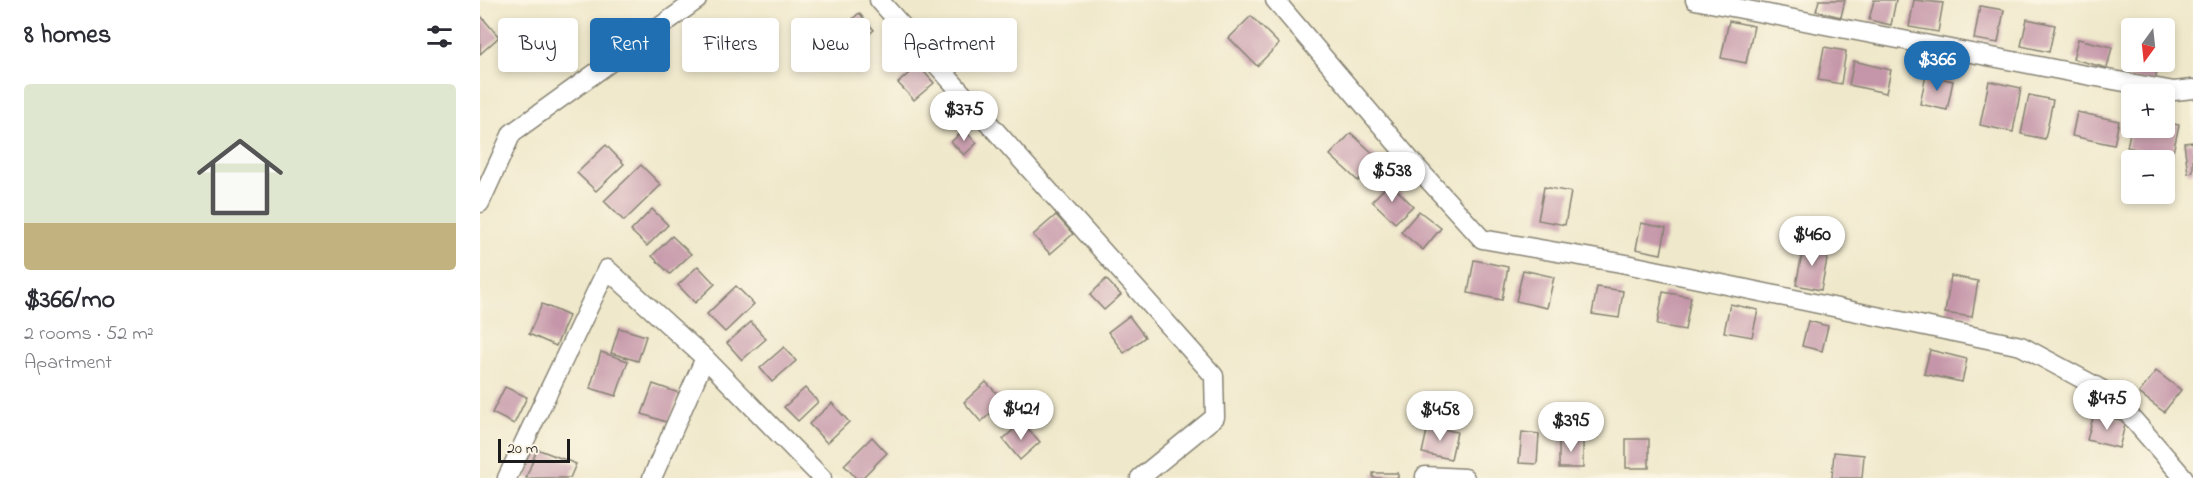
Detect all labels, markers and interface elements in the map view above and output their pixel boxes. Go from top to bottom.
text: 8 homes [24,17,111,55]
chip: Buy [498,18,578,72]
chip: Rent [590,18,670,72]
chip: Filters [682,18,779,72]
chip: New [791,18,870,72]
chip: Apartment [882,18,1017,72]
north arrow [2121,18,2175,72]
map controls [2121,18,2175,204]
icon: filters [423,20,456,53]
pin: $366 [1901,41,1973,92]
text: $366 [1918,46,1956,75]
button: + [2121,84,2175,138]
pin: $375 [928,91,1000,142]
text: $375 [944,96,984,125]
icon: home [186,123,294,231]
button: − [2121,150,2175,204]
pin: $538 [1356,152,1428,203]
text: $538 [1372,157,1412,186]
pin: $460 [1776,216,1848,267]
text: $460 [1793,221,1831,250]
text: $366/mo [24,282,115,320]
text: 2 rooms · 52 m² [24,320,154,349]
text: Apartment [24,349,112,378]
pin: $475 [2071,380,2143,431]
text: $475 [2087,385,2127,414]
pin: $421 [985,390,1057,441]
pin: $458 [1404,391,1476,442]
text: $421 [1003,395,1039,424]
text: $458 [1420,396,1460,425]
pin: $395 [1535,402,1607,453]
text: $395 [1552,407,1590,436]
scale bar [498,436,570,464]
text: 20 m [507,437,538,461]

